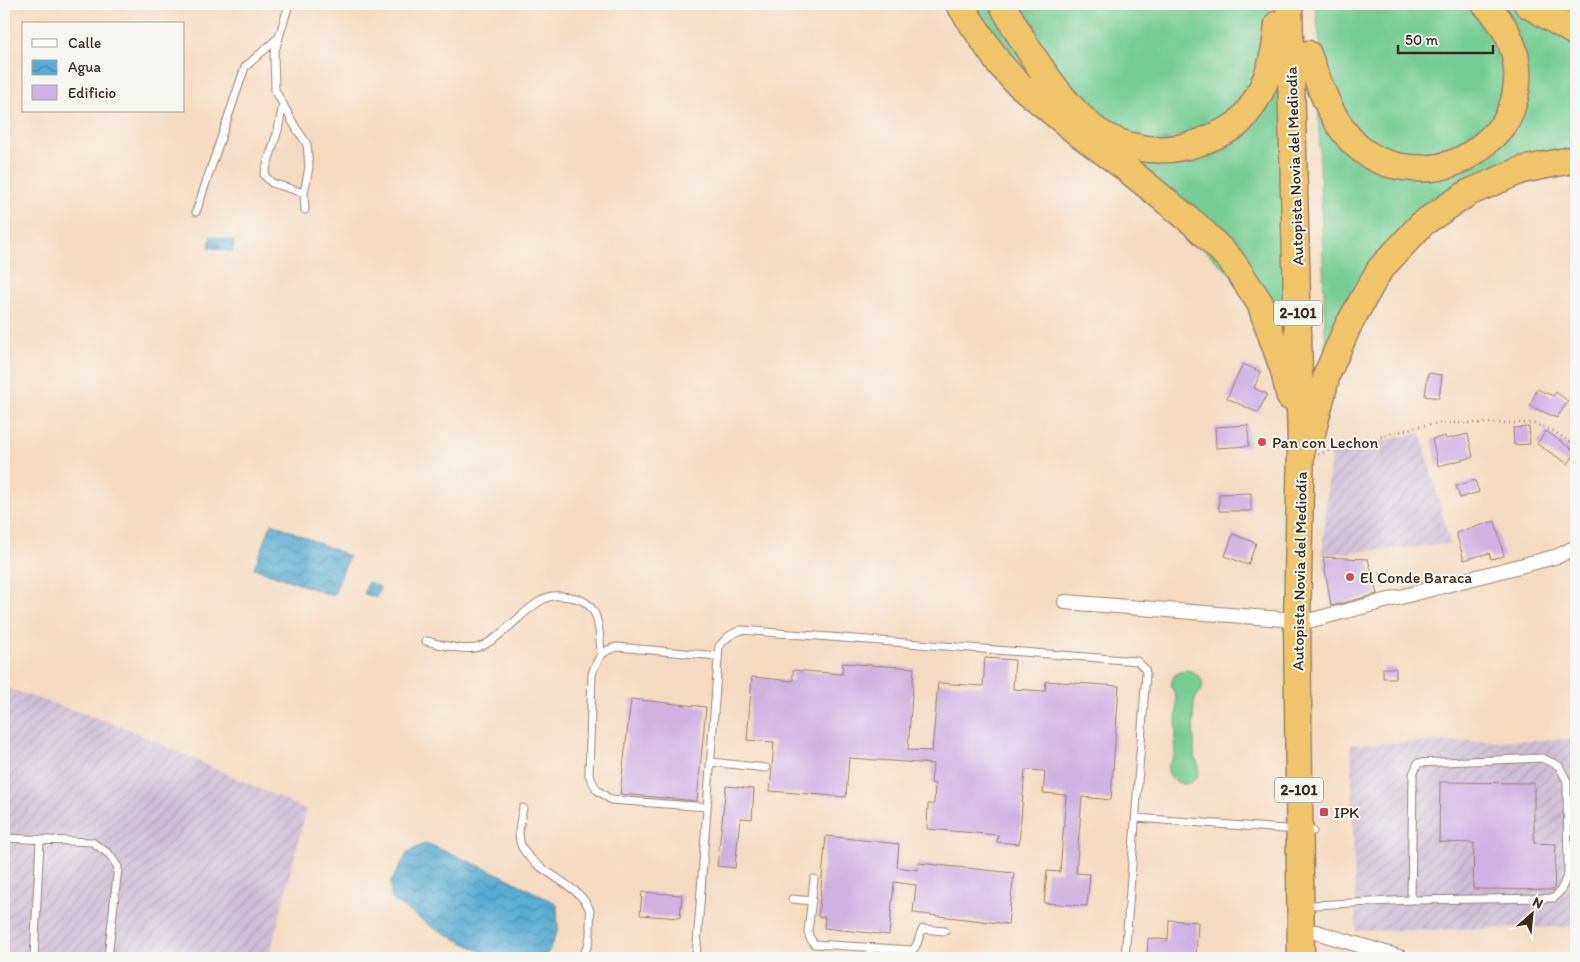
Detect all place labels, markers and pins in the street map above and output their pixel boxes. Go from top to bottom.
place label: Pan con Lechon [1272,433,1378,452]
marker: Pan con Lechon [1256,436,1268,448]
place label: El Conde Baraca [1360,568,1472,587]
marker: El Conde Baraca [1344,571,1356,583]
place label: IPK [1334,803,1359,822]
marker: IPK [1318,806,1330,818]

